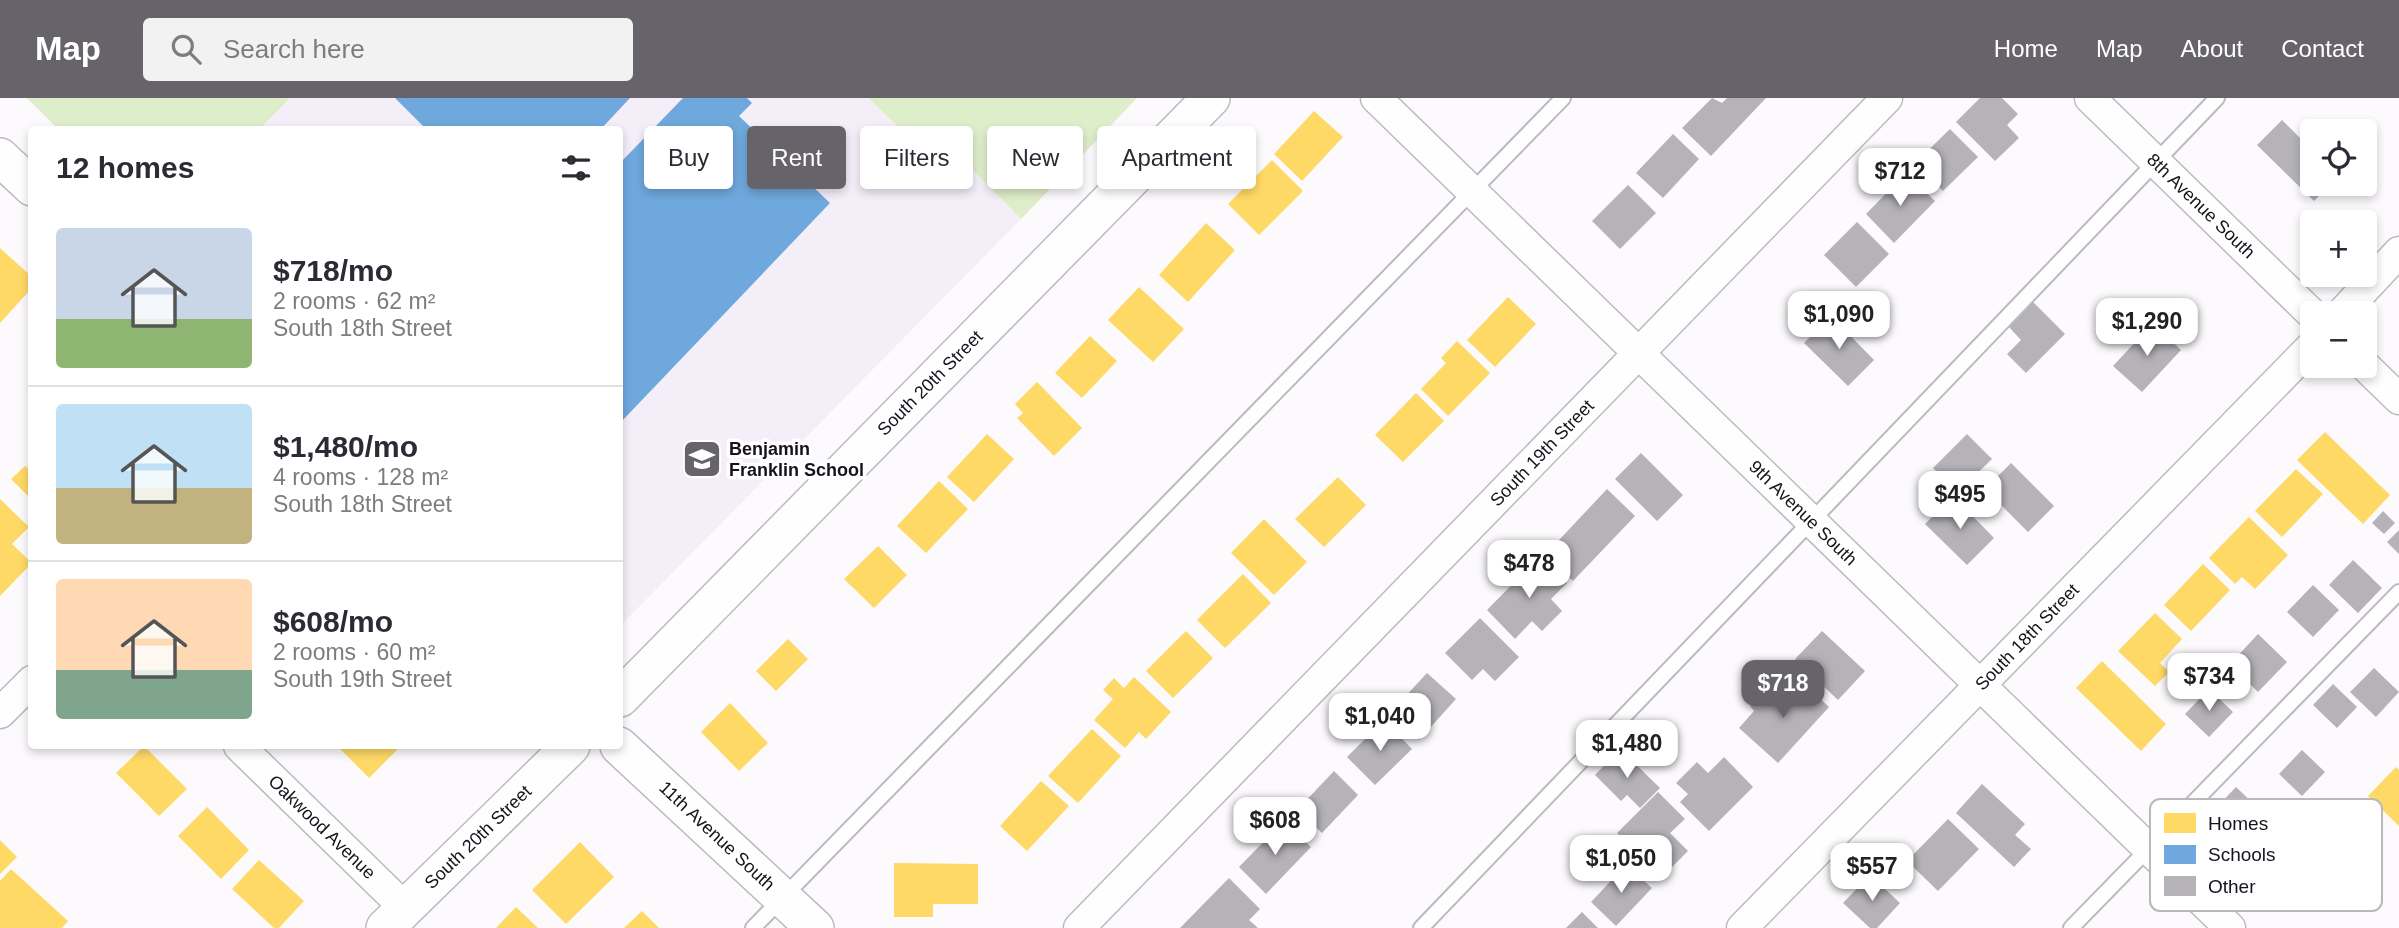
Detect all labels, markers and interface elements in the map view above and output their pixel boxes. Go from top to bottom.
search box [143,18,633,81]
text: Map [35,30,101,67]
icon: search [167,30,205,68]
text: Search here [223,34,365,64]
text: Home [1994,35,2058,62]
text: Map [2096,35,2143,62]
text: About [2181,35,2243,62]
text: Contact [2281,35,2364,62]
map controls [2300,119,2377,378]
button: locate [2300,119,2377,196]
chip: Buy [644,126,733,189]
chip: Rent [747,126,846,189]
chip: Filters [860,126,973,189]
chip: New [987,126,1083,189]
chip: Apartment [1097,126,1256,189]
pin: $712 [1859,148,1941,208]
icon: filters [557,149,595,187]
street label: 8th Avenue South [2143,150,2259,262]
text: 12 homes [56,151,194,184]
text: $712 [1874,158,1926,184]
button: + [2300,210,2377,287]
text: $718/mo [273,254,393,287]
icon: home [112,256,196,340]
text: 2 rooms · 62 m² [273,288,435,314]
pin: $1,090 [1782,292,1896,351]
pin: $1,290 [2090,299,2204,358]
text: $1,090 [1804,301,1874,327]
button: − [2300,301,2377,378]
text: $1,290 [2112,308,2182,334]
text: South 18th Street [273,315,452,341]
street label: South 20th Street [873,326,987,440]
street label: South 19th Street [1486,396,1598,510]
text: $1,480/mo [273,430,418,463]
icon: home [112,432,196,516]
school or university icon: Benjamin Franklin School [681,438,723,480]
place label: Benjamin Franklin School [729,439,864,480]
street label: 9th Avenue South [1745,457,1861,569]
text: 4 rooms · 128 m² [273,464,448,490]
pin: $495 [1919,472,2001,531]
text: $495 [1934,481,1986,507]
text: South 18th Street [273,491,452,517]
pin: $478 [1488,540,1570,600]
text: $478 [1503,550,1555,576]
street label: South 18th Street [1971,580,2083,694]
text: $608/mo [273,605,393,638]
icon: home [112,607,196,691]
text: 2 rooms · 60 m² [273,639,435,665]
pin: $734 [2168,654,2250,713]
pin: $718 [1742,660,1824,720]
text: $734 [2183,663,2235,689]
text: South 19th Street [273,666,452,692]
text: $718 [1757,670,1809,696]
pin: $1,040 [1323,694,1437,753]
text: $1,040 [1345,703,1415,729]
pin: $1,480 [1570,720,1684,780]
text: $1,480 [1592,730,1662,756]
street label: Oakwood Avenue [264,771,380,883]
street label: 11th Avenue South [655,777,779,895]
street label: South 20th Street [421,781,535,893]
pin: $608 [1234,798,1316,857]
legend [2150,799,2382,911]
text: $608 [1249,807,1301,833]
text: Homes [2208,813,2268,834]
pin: $1,050 [1564,836,1678,895]
pin: $557 [1831,844,1913,903]
text: Schools [2208,844,2276,865]
text: $1,050 [1586,845,1656,871]
text: $557 [1846,853,1898,879]
text: Other [2208,876,2256,897]

